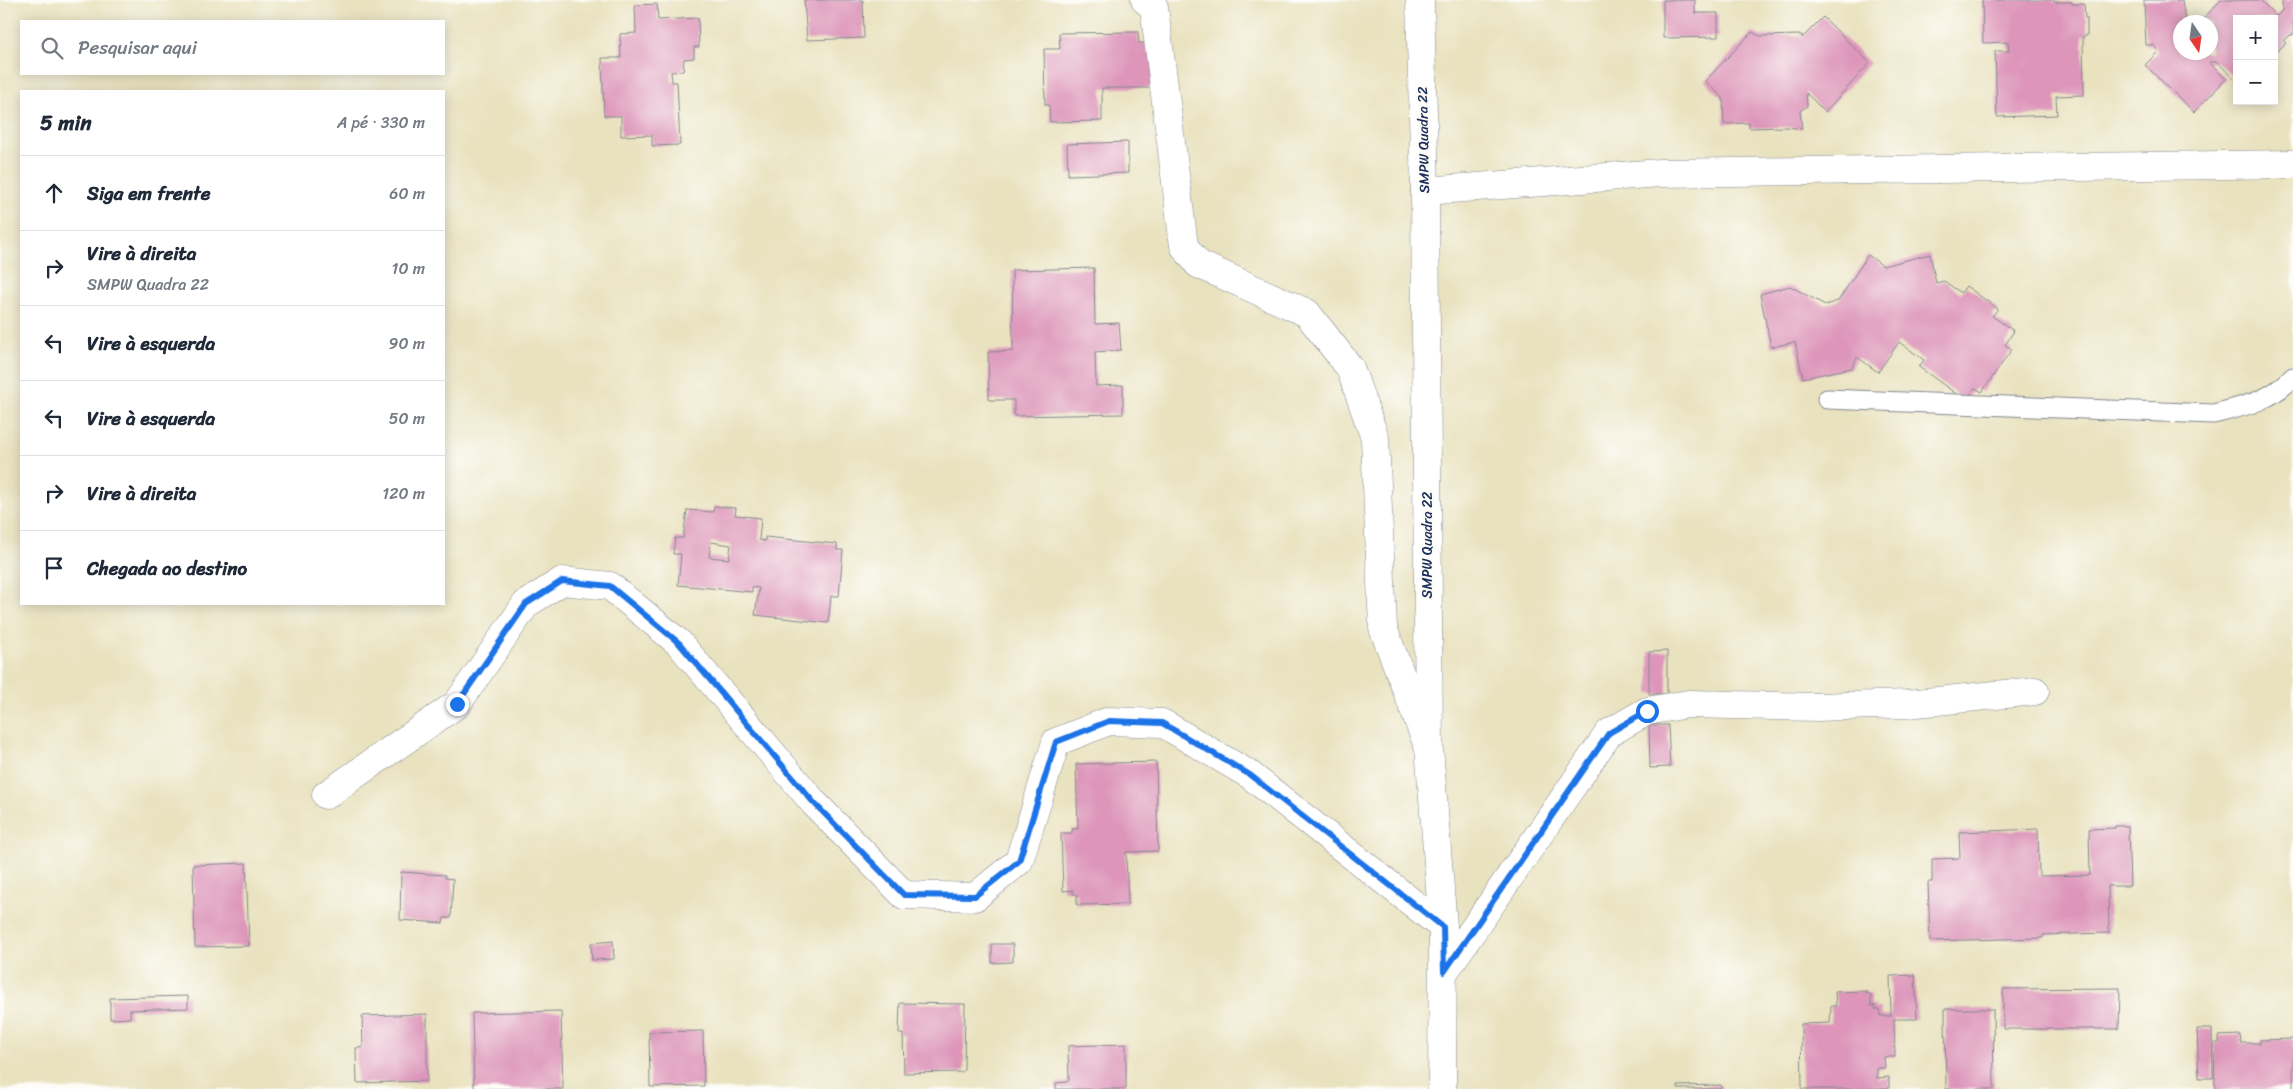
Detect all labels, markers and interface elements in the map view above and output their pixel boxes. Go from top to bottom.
north arrow [2173,15,2218,60]
map controls [2233,15,2278,105]
button: + [2233,15,2278,60]
search box [20,20,445,75]
text: Pesquisar aqui [78,31,197,64]
icon: search [38,34,66,62]
button: − [2233,60,2278,105]
street label: SMPW Quadra 22 [1410,86,1437,194]
text: 5 min [40,104,92,142]
text: A pé · 330 m [337,108,425,137]
text: Siga em frente [87,177,210,210]
icon: ahead [40,179,68,207]
text: 60 m [389,179,425,208]
text: Vire à direita [87,237,196,270]
icon: right [40,254,68,282]
text: 10 m [392,254,425,283]
text: SMPW Quadra 22 [87,270,209,299]
text: Vire à esquerda [87,327,215,360]
icon: left [40,329,68,357]
text: 90 m [389,329,425,358]
text: Vire à esquerda [87,402,215,435]
icon: left [40,404,68,432]
text: 50 m [389,404,425,433]
text: Vire à direita [87,477,196,510]
icon: right [40,479,68,507]
text: 120 m [382,479,425,508]
street label: SMPW Quadra 22 [1415,492,1440,598]
text: Chegada ao destino [87,552,247,585]
icon: arrive [40,554,68,582]
route end [446,693,469,716]
route start [1636,700,1659,723]

